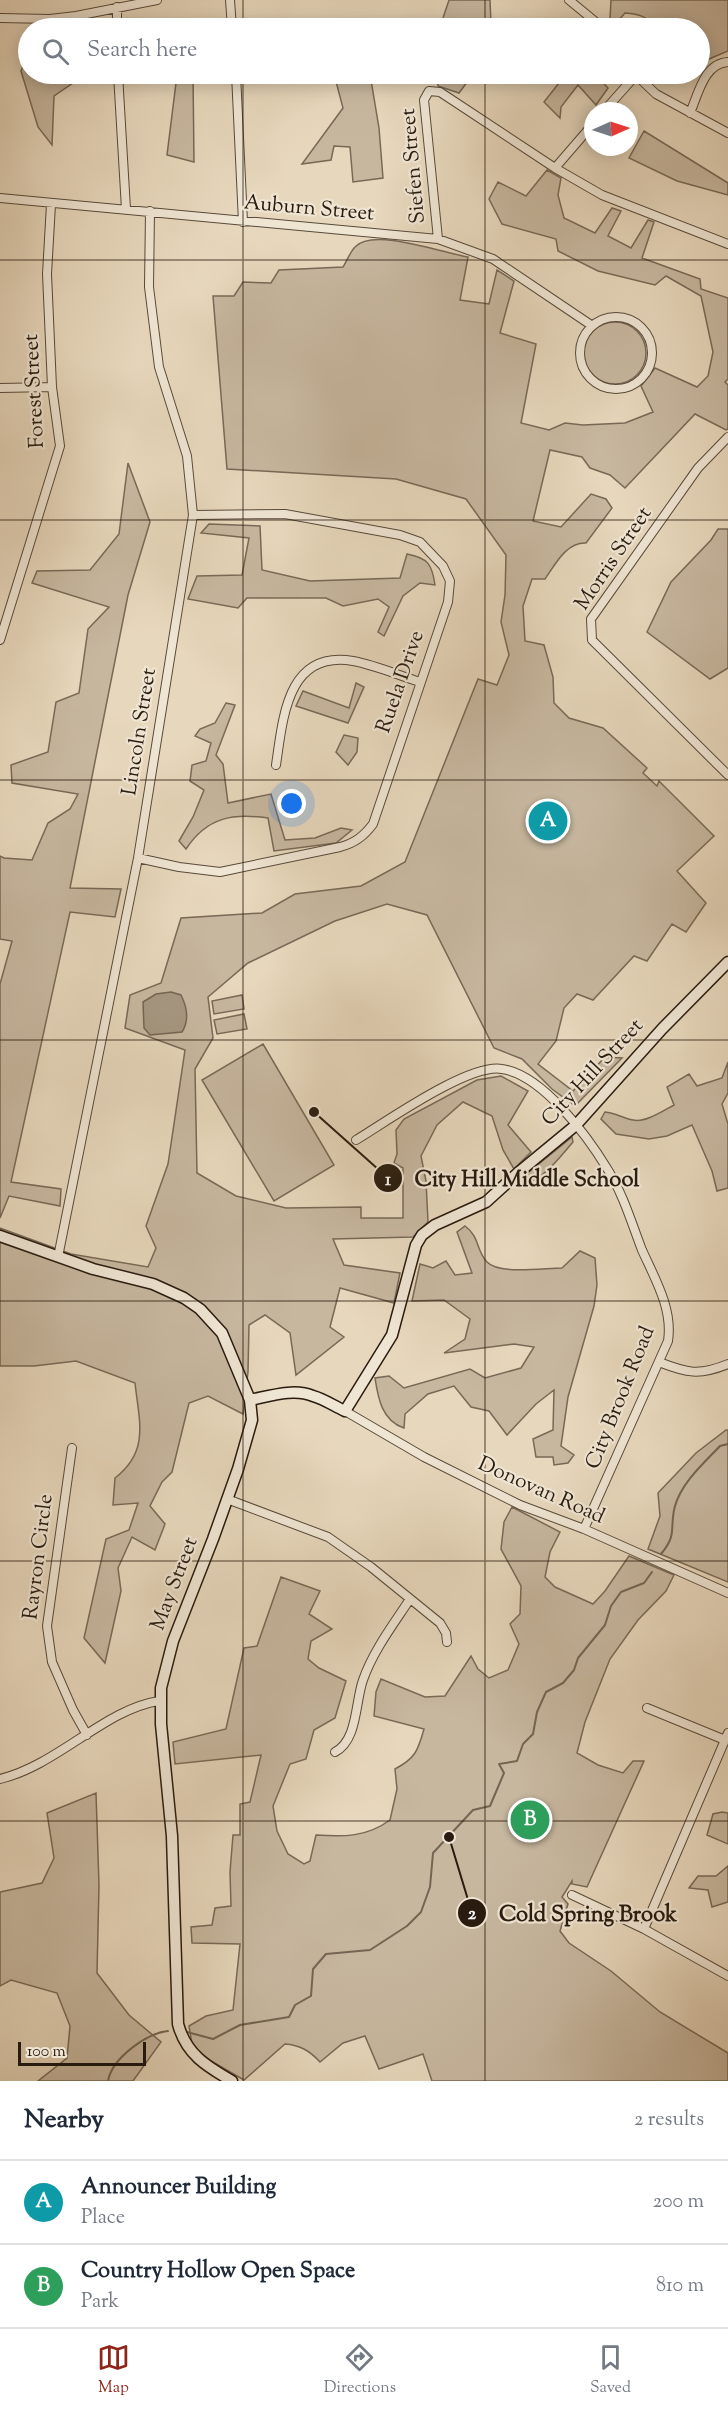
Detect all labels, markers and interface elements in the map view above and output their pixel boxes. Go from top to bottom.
search box [18,18,710,84]
icon: search [39,35,72,68]
text: Search here [87,35,197,67]
north arrow [584,102,638,156]
street label: Siefen Street [394,107,434,225]
street label: Auburn Street [243,188,375,230]
street label: Forest Street [17,333,53,449]
street label: Morris Street [568,501,660,617]
street label: Ruela Drive [369,627,433,737]
street label: Lincoln Street [115,666,165,798]
your location [277,789,306,818]
pin: A [528,798,568,844]
street label: City Hill Street [535,1012,651,1134]
callout: City Hill Middle School [373,1158,651,1198]
text: City Hill Middle School [415,1165,640,1197]
text: 1 [385,1168,392,1194]
street label: City Brook Road [579,1322,663,1474]
street label: Donovan Road [473,1450,609,1532]
street label: Rayron Circle [16,1492,62,1622]
street label: May Street [143,1533,207,1635]
pin: B [510,1798,550,1842]
callout: Cold Spring Brook [457,1893,690,1933]
text: Cold Spring Brook [499,1900,677,1932]
text: 2 [468,1902,477,1928]
scale bar [18,2039,146,2066]
text: 100 m [27,2041,66,2064]
text: Nearby [24,2102,104,2139]
text: 2 results [634,2106,704,2135]
text: Announcer Building [81,2172,276,2204]
text: A [35,2188,52,2217]
text: 200 m [653,2188,704,2217]
text: Place [81,2204,125,2233]
text: Country Hollow Open Space [81,2256,355,2288]
text: B [37,2272,50,2301]
text: 810 m [656,2272,704,2301]
text: Park [81,2288,119,2317]
tab: Map [97,2341,130,2400]
tab: Directions [324,2341,396,2400]
tab: Saved [590,2341,631,2400]

